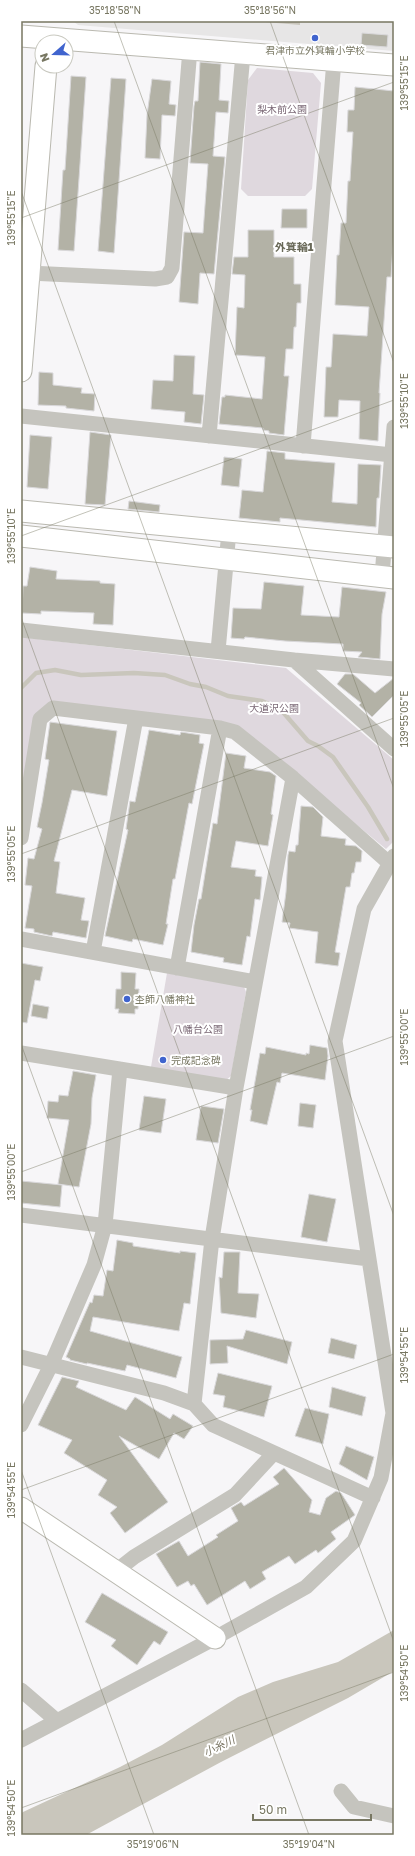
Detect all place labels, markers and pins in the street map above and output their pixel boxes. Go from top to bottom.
marker: 君津市立外箕輪小学校 [310,33,320,43]
place label: 君津市立外箕輪小学校 [265,44,365,56]
place label: 杢師八幡神社 [135,993,195,1005]
marker: 杢師八幡神社 [122,994,132,1004]
place label: 完成記念碑 [171,1054,221,1066]
marker: 完成記念碑 [158,1055,168,1065]

